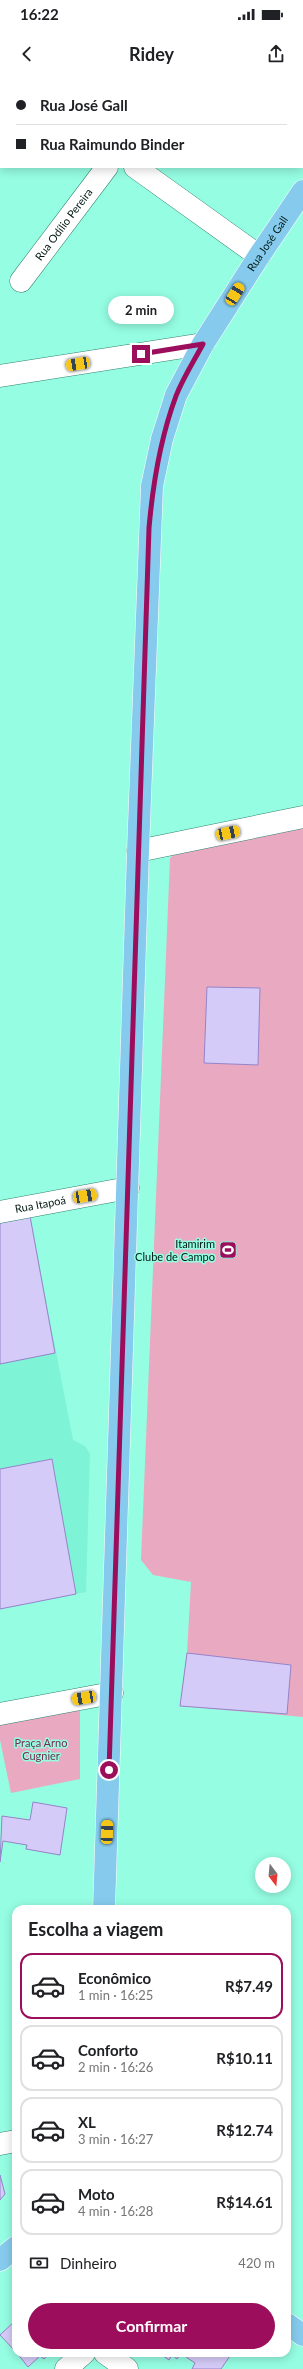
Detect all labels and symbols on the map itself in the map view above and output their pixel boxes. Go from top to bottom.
street label: Rua Odílio Pereira [32,185,95,263]
street label: Rua José Gall [244,213,290,273]
car [224,281,246,307]
callout: 2 min [108,296,174,324]
route end [132,345,150,363]
car [65,356,91,372]
car [215,825,241,841]
car [72,1188,98,1204]
street label: Rua Itapoá [14,1193,67,1215]
place label: Itamirim Clube de Campo [135,1237,215,1263]
sports icon: Itamirim Clube de Campo [218,1240,238,1260]
car [71,1690,97,1706]
park label: Praça Arno Cugnier [15,1736,67,1762]
route start [100,1761,118,1779]
car [101,1820,113,1844]
north arrow [255,1857,291,1893]

